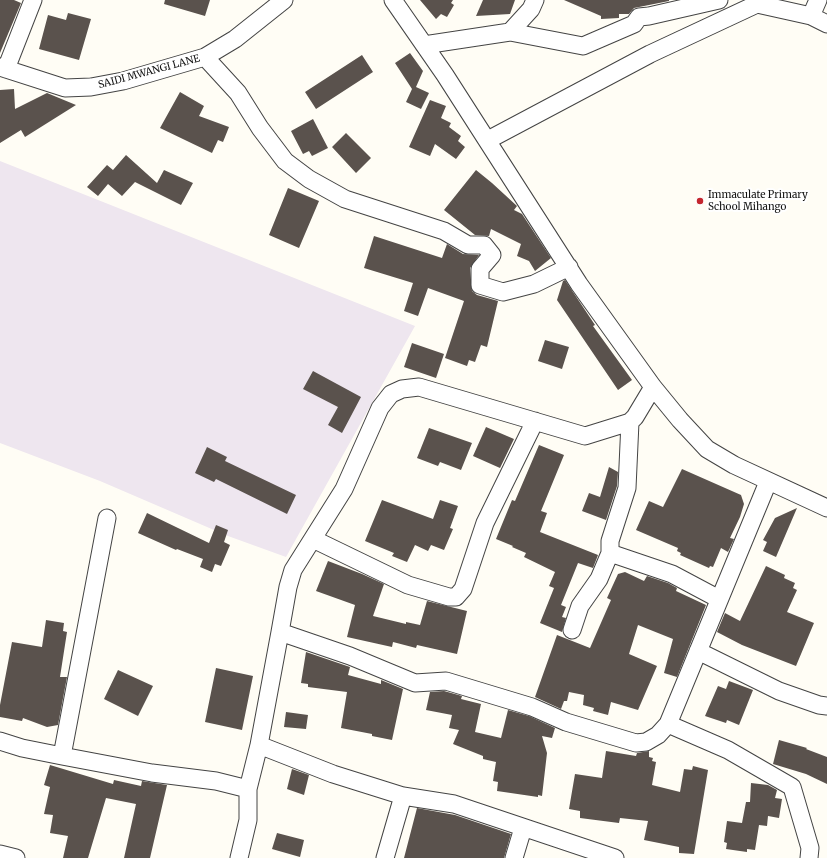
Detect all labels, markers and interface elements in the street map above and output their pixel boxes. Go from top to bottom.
street label: SAIDI MWANGI LANE [97,53,201,91]
place label: Immaculate Primary School Mihango [708,189,808,212]
marker: Immaculate Primary School Mihango [695,196,705,206]

